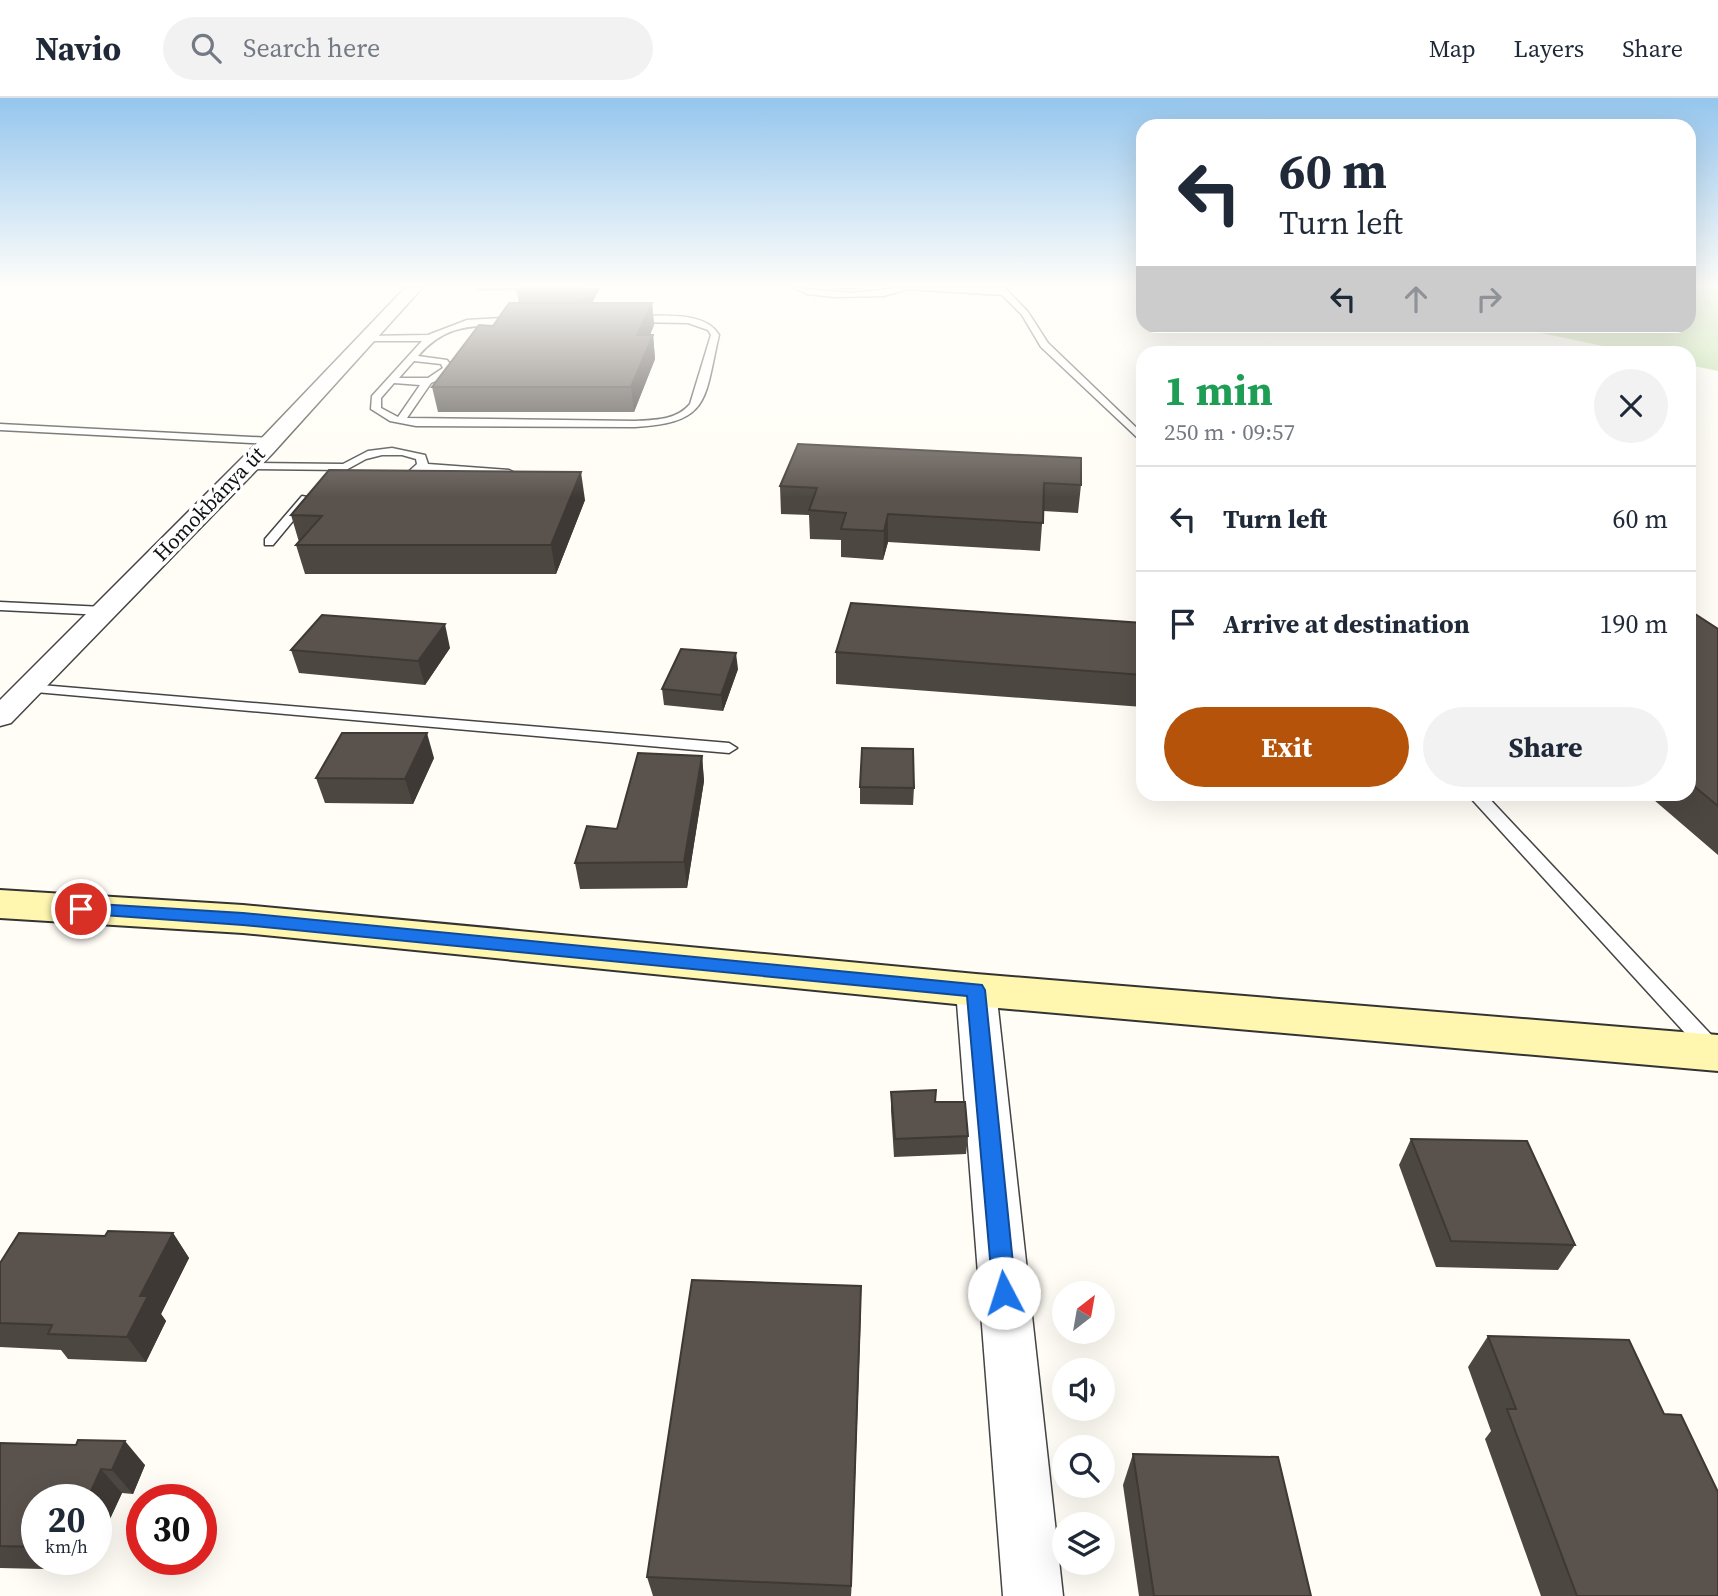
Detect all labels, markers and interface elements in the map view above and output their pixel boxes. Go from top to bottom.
search box [163,17,653,80]
text: Navio [35,26,121,71]
icon: search [187,29,225,67]
text: Search here [243,30,380,66]
text: Map [1429,32,1476,65]
text: Layers [1514,32,1584,65]
text: Share [1622,32,1683,65]
text: 60 m [1279,137,1387,204]
icon: left [1164,147,1255,238]
text: Turn left [1279,201,1403,245]
icon: left [1324,280,1362,318]
icon: ahead [1397,280,1435,318]
icon: right [1470,280,1508,318]
text: 1 min [1164,361,1273,419]
button: close [1594,369,1668,443]
text: 250 m · 09:57 [1164,416,1295,448]
street label: Homokbánya út [146,440,271,567]
icon: left [1164,500,1202,538]
text: Turn left [1223,501,1327,537]
text: 60 m [1613,501,1668,537]
icon: arrive [1164,605,1202,643]
text: Arrive at destination [1223,606,1470,642]
text: 190 m [1600,606,1668,642]
button: Exit [1164,707,1409,787]
button: Share [1423,707,1668,787]
pin [51,879,111,939]
icon: arrive [62,890,100,928]
position arrow [967,1256,1041,1330]
north arrow [1052,1281,1115,1344]
map controls [1052,1281,1115,1575]
button: sound [1052,1358,1115,1421]
button: search [1052,1435,1115,1498]
speed limit sign: 30 [126,1484,217,1575]
text: 20 [48,1496,85,1544]
button: layers [1052,1512,1115,1575]
text: km/h [45,1534,88,1559]

